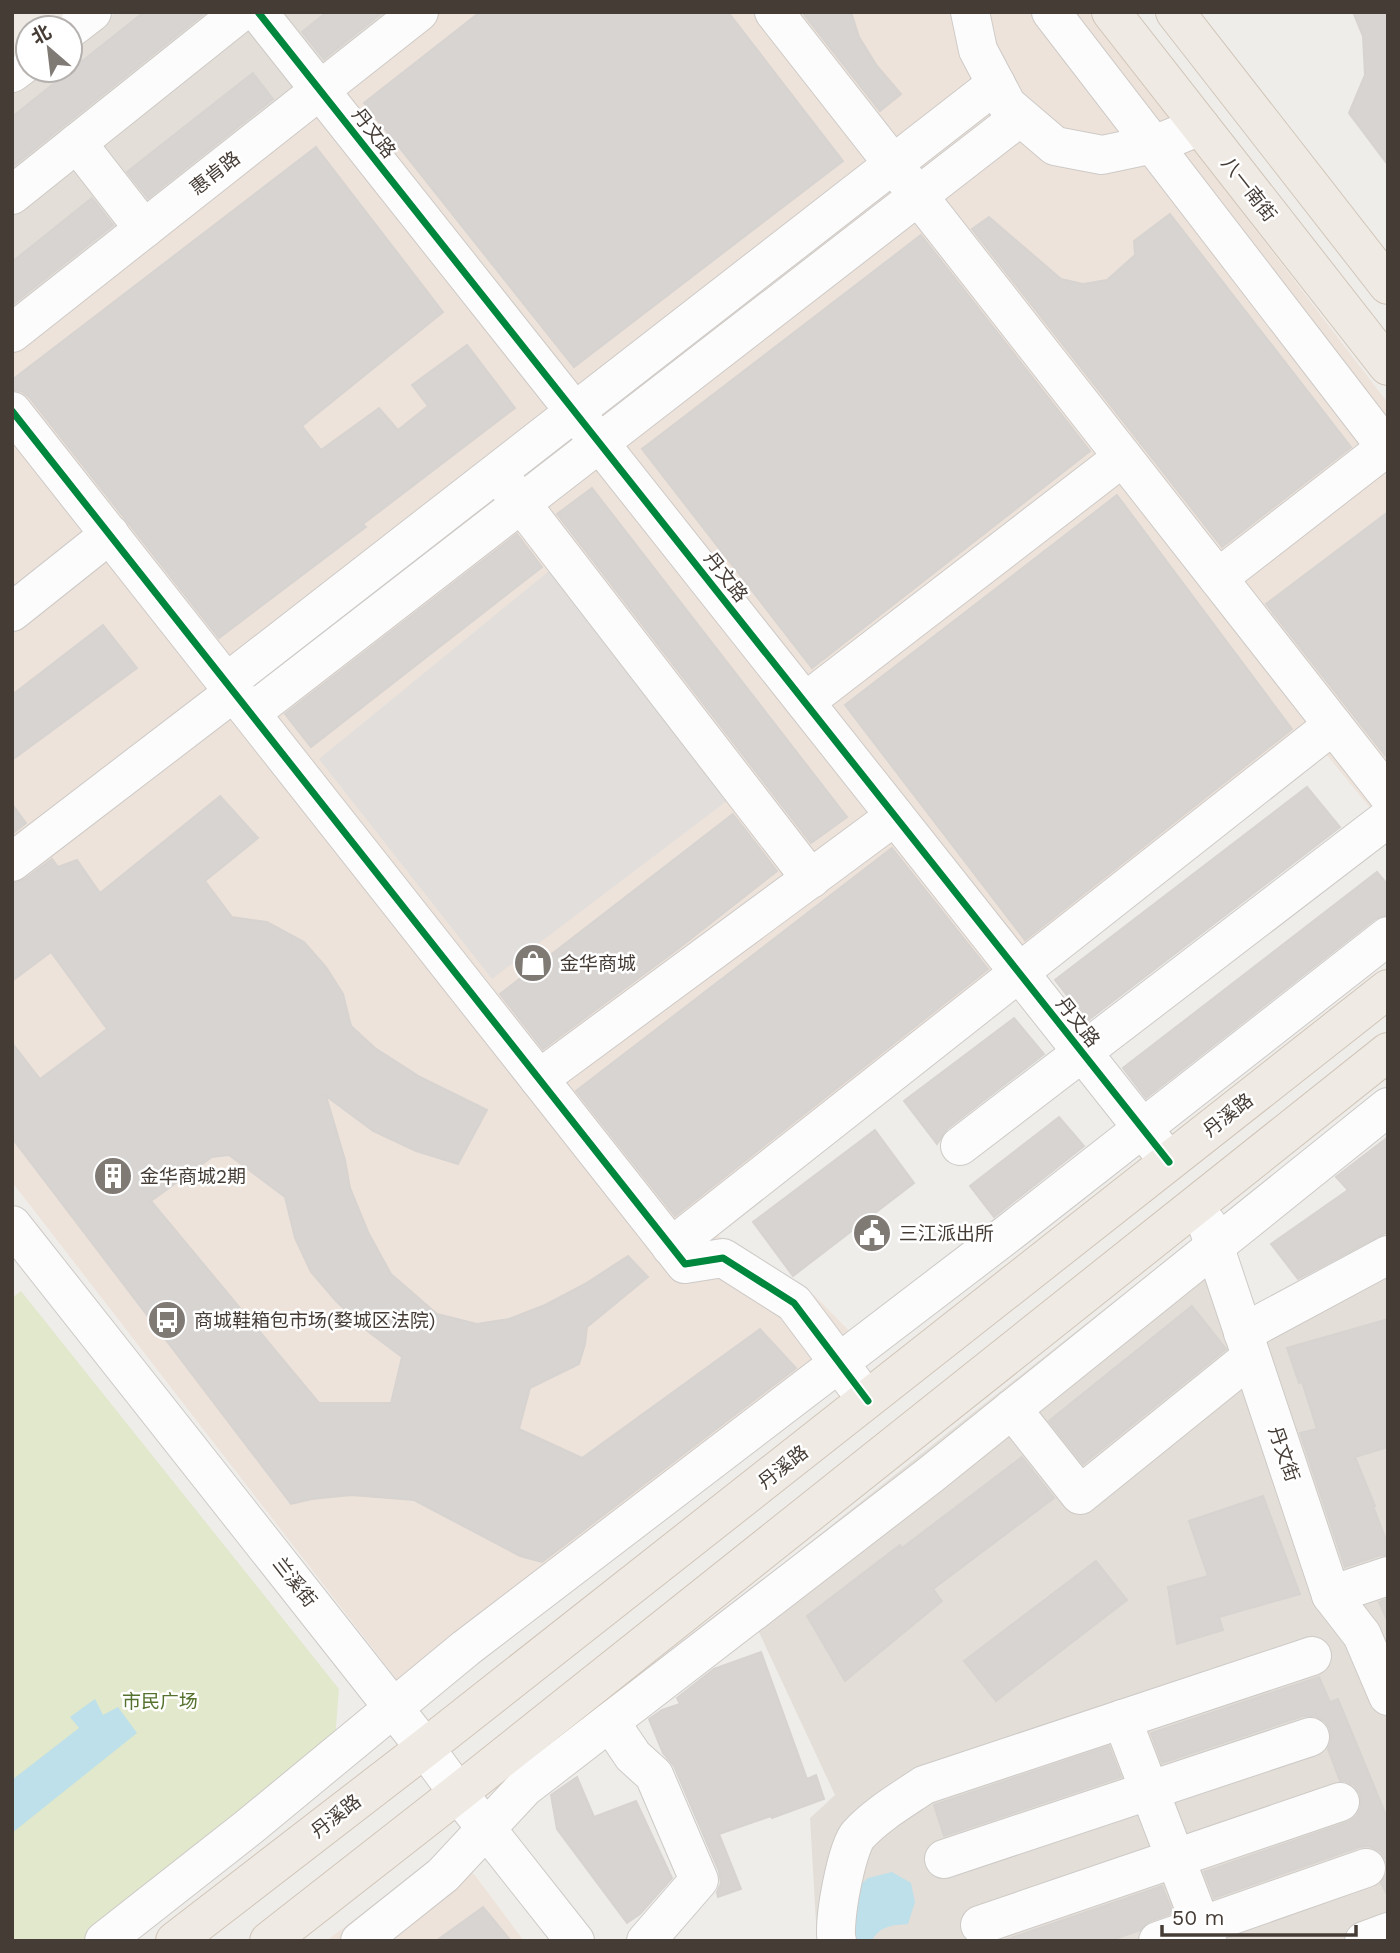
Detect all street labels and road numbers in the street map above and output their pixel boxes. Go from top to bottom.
street label: 丹文路 [347,103,401,163]
street label: 惠肯路 [185,146,245,200]
street label: 八一南街 [1217,152,1281,226]
street label: 丹文路 [699,547,753,607]
street label: 丹文路 [1051,992,1105,1052]
street label: 丹溪路 [1198,1088,1258,1142]
street label: 丹文街 [1264,1423,1304,1485]
street label: 丹溪路 [753,1440,813,1494]
street label: 兰溪街 [268,1552,322,1612]
street label: 丹溪路 [306,1789,366,1843]

